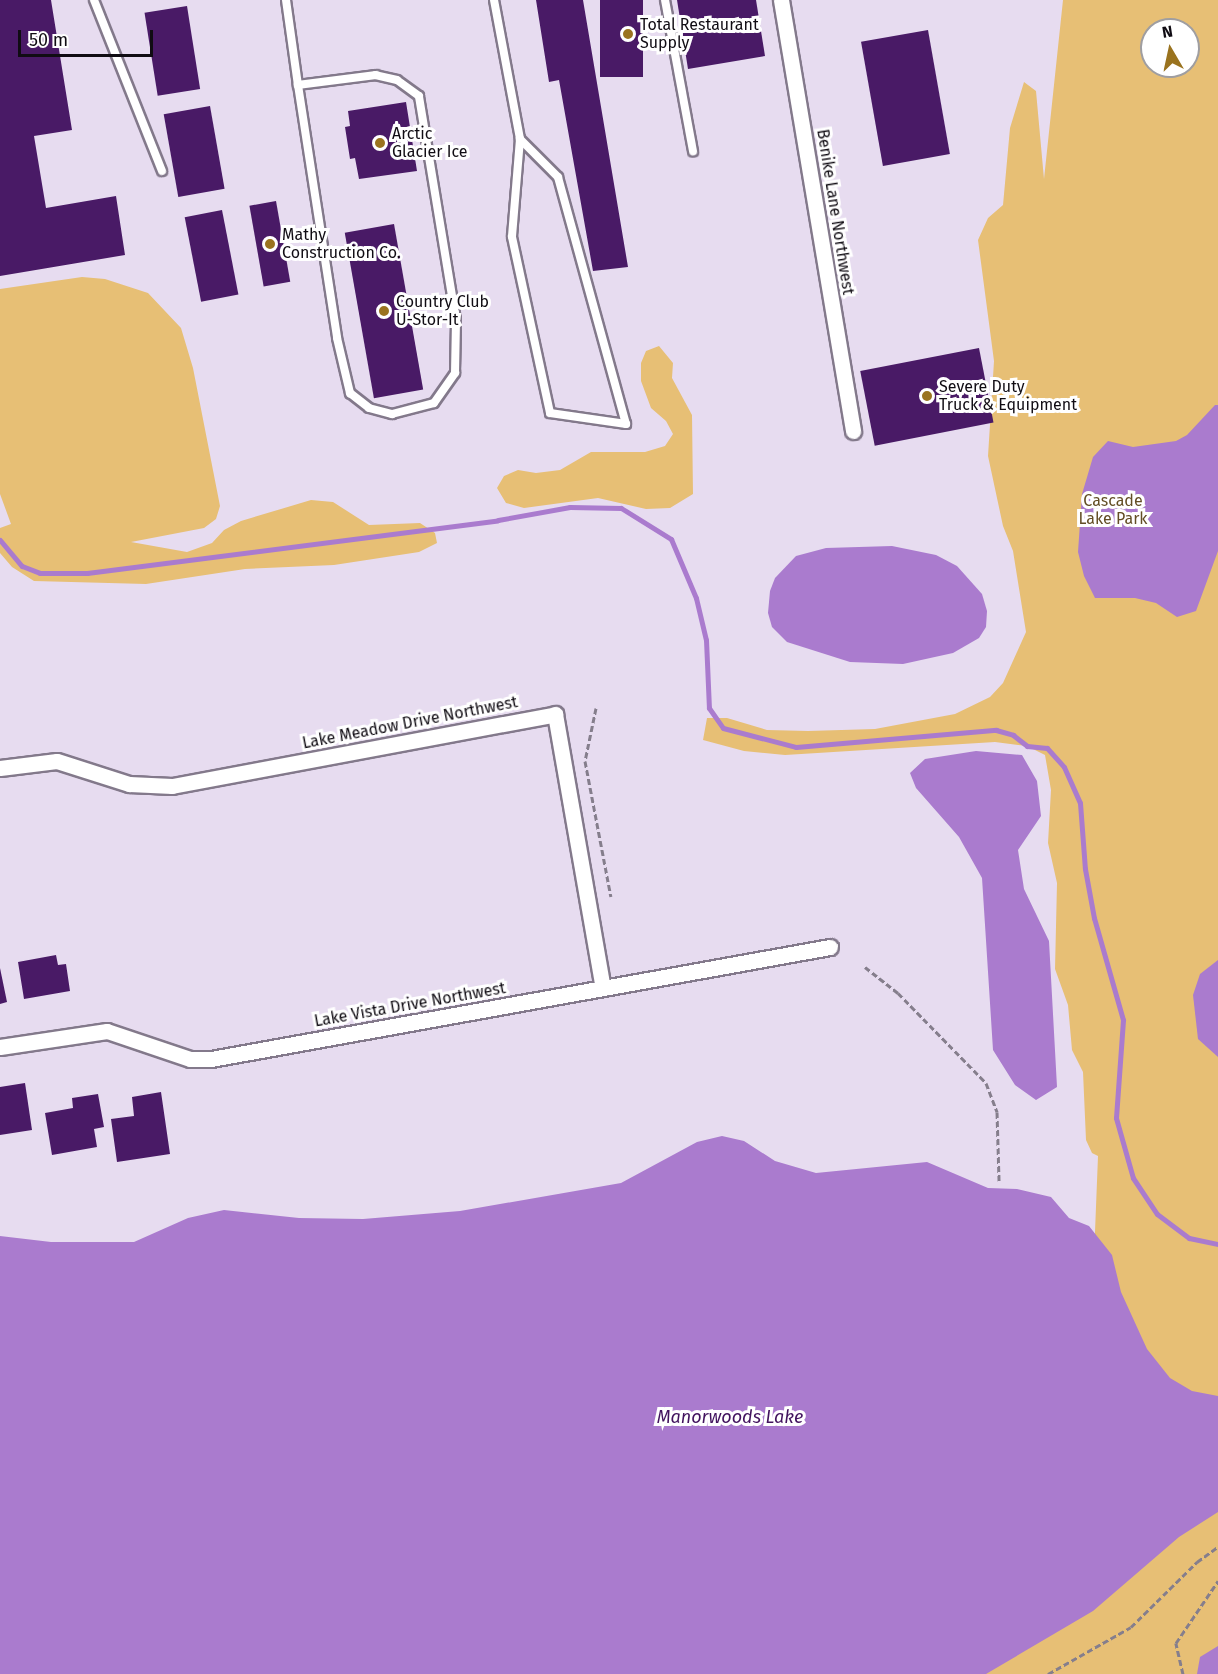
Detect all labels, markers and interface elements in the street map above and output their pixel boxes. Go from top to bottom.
place label: Total Restaurant Supply [640,15,759,53]
scale bar [21,18,156,56]
north arrow [1140,18,1200,78]
text: N [1161,21,1174,42]
marker: Total Restaurant Supply [621,27,635,41]
text: 50 m [29,29,68,51]
place label: Arctic Glacier Ice [392,124,467,162]
street label: Benike Lane Northwest [812,128,858,296]
marker: Arctic Glacier Ice [373,136,387,150]
place label: Mathy Construction Co. [282,225,401,263]
marker: Mathy Construction Co. [263,237,277,251]
place label: Country Club U-Stor-It [396,292,489,330]
marker: Country Club U-Stor-It [377,304,391,318]
place label: Severe Duty Truck & Equipment [939,377,1077,415]
marker: Severe Duty Truck & Equipment [920,389,934,403]
park label: Cascade Lake Park [1078,491,1148,529]
street label: Lake Meadow Drive Northwest [301,693,519,753]
street label: Lake Vista Drive Northwest [313,979,507,1031]
water label: Manorwoods Lake [657,1406,803,1428]

